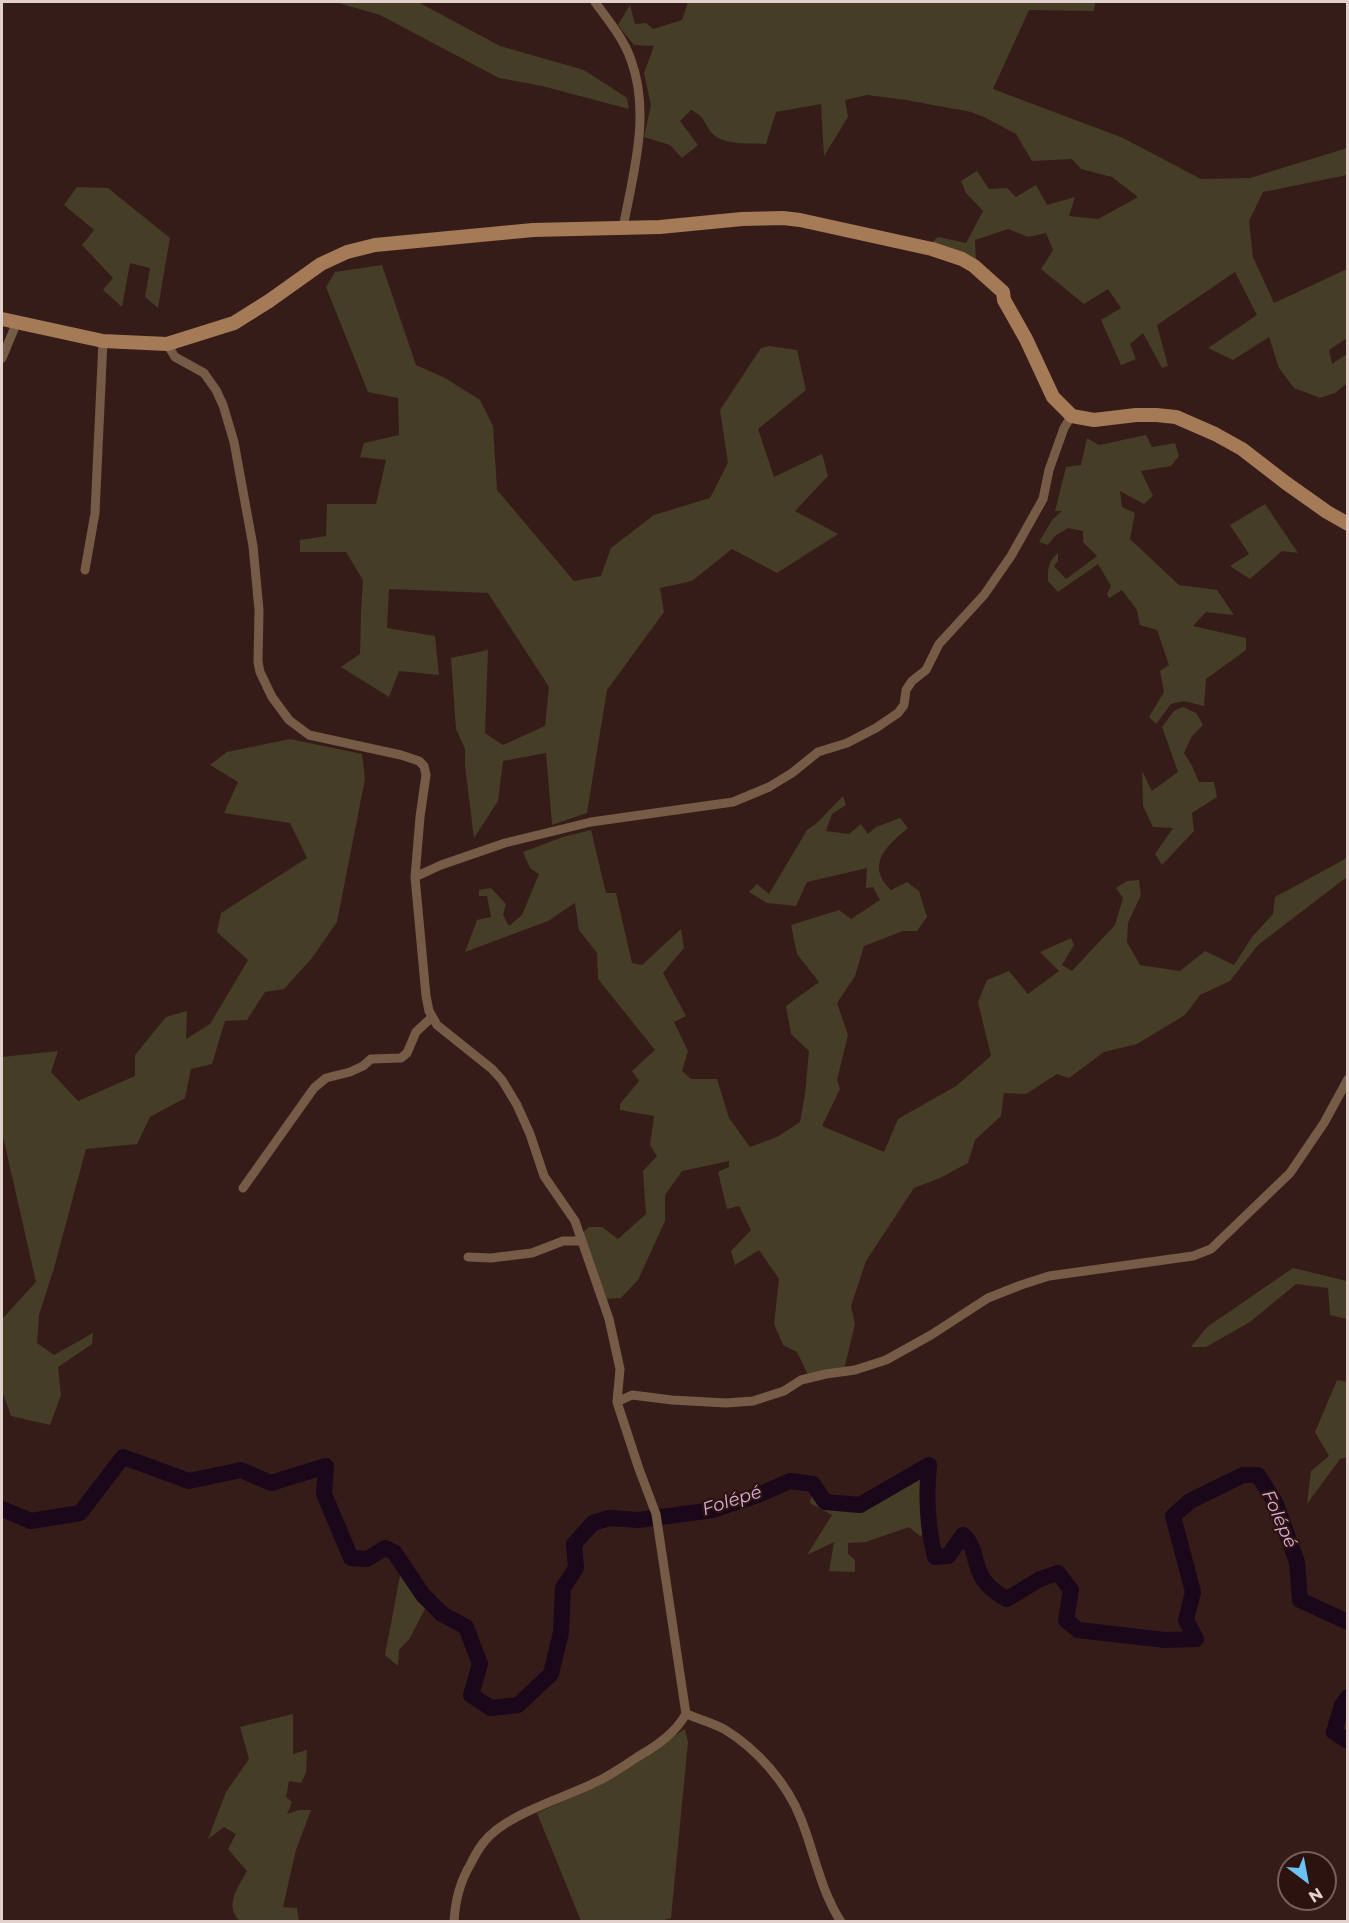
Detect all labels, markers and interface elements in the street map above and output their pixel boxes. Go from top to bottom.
water label: Folépé [700,1481,764,1521]
water label: Folépé [1257,1487,1301,1551]
north arrow [1277,1851,1337,1911]
text: N [1305,1884,1326,1906]

